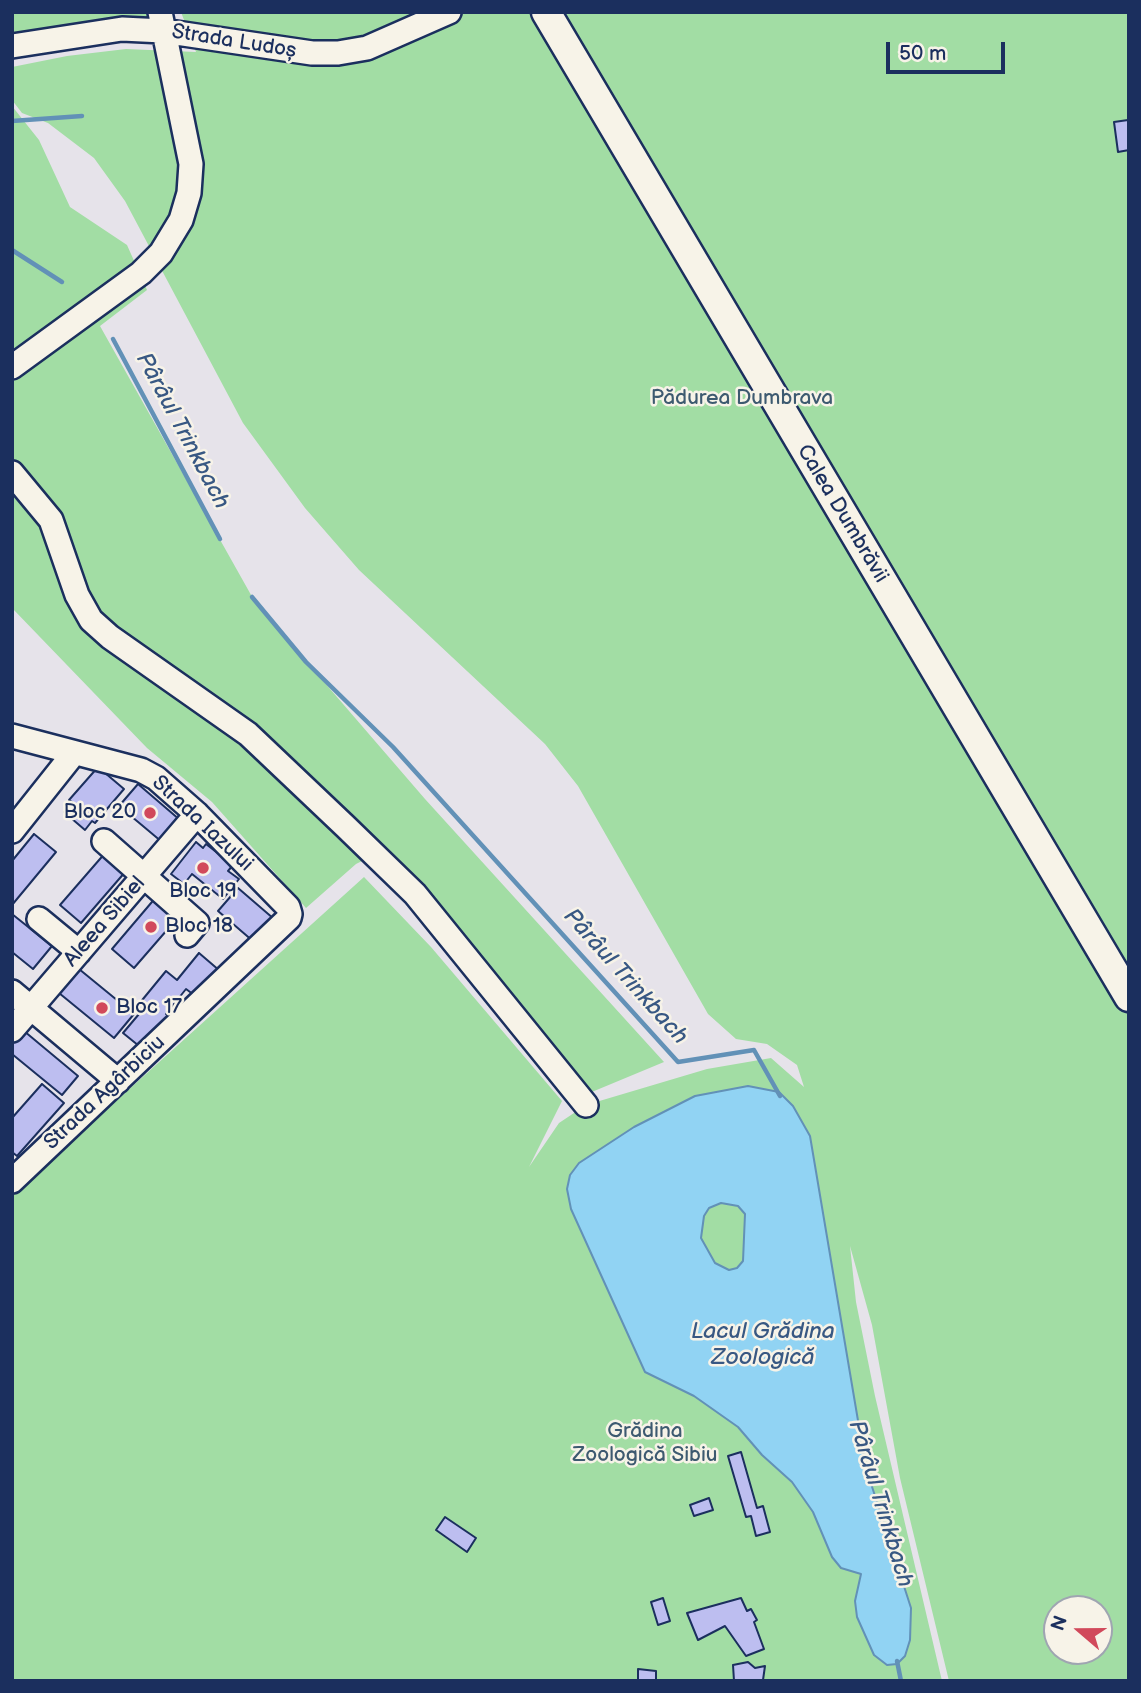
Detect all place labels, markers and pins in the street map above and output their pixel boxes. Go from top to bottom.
place label: Bloc 20 [64,800,136,826]
marker: Bloc 20 [142,805,158,821]
marker: Bloc 19 [195,860,211,876]
place label: Bloc 19 [169,879,237,905]
place label: Bloc 18 [165,914,233,940]
marker: Bloc 18 [143,919,159,935]
place label: Bloc 17 [116,995,182,1021]
marker: Bloc 17 [94,1000,110,1016]

